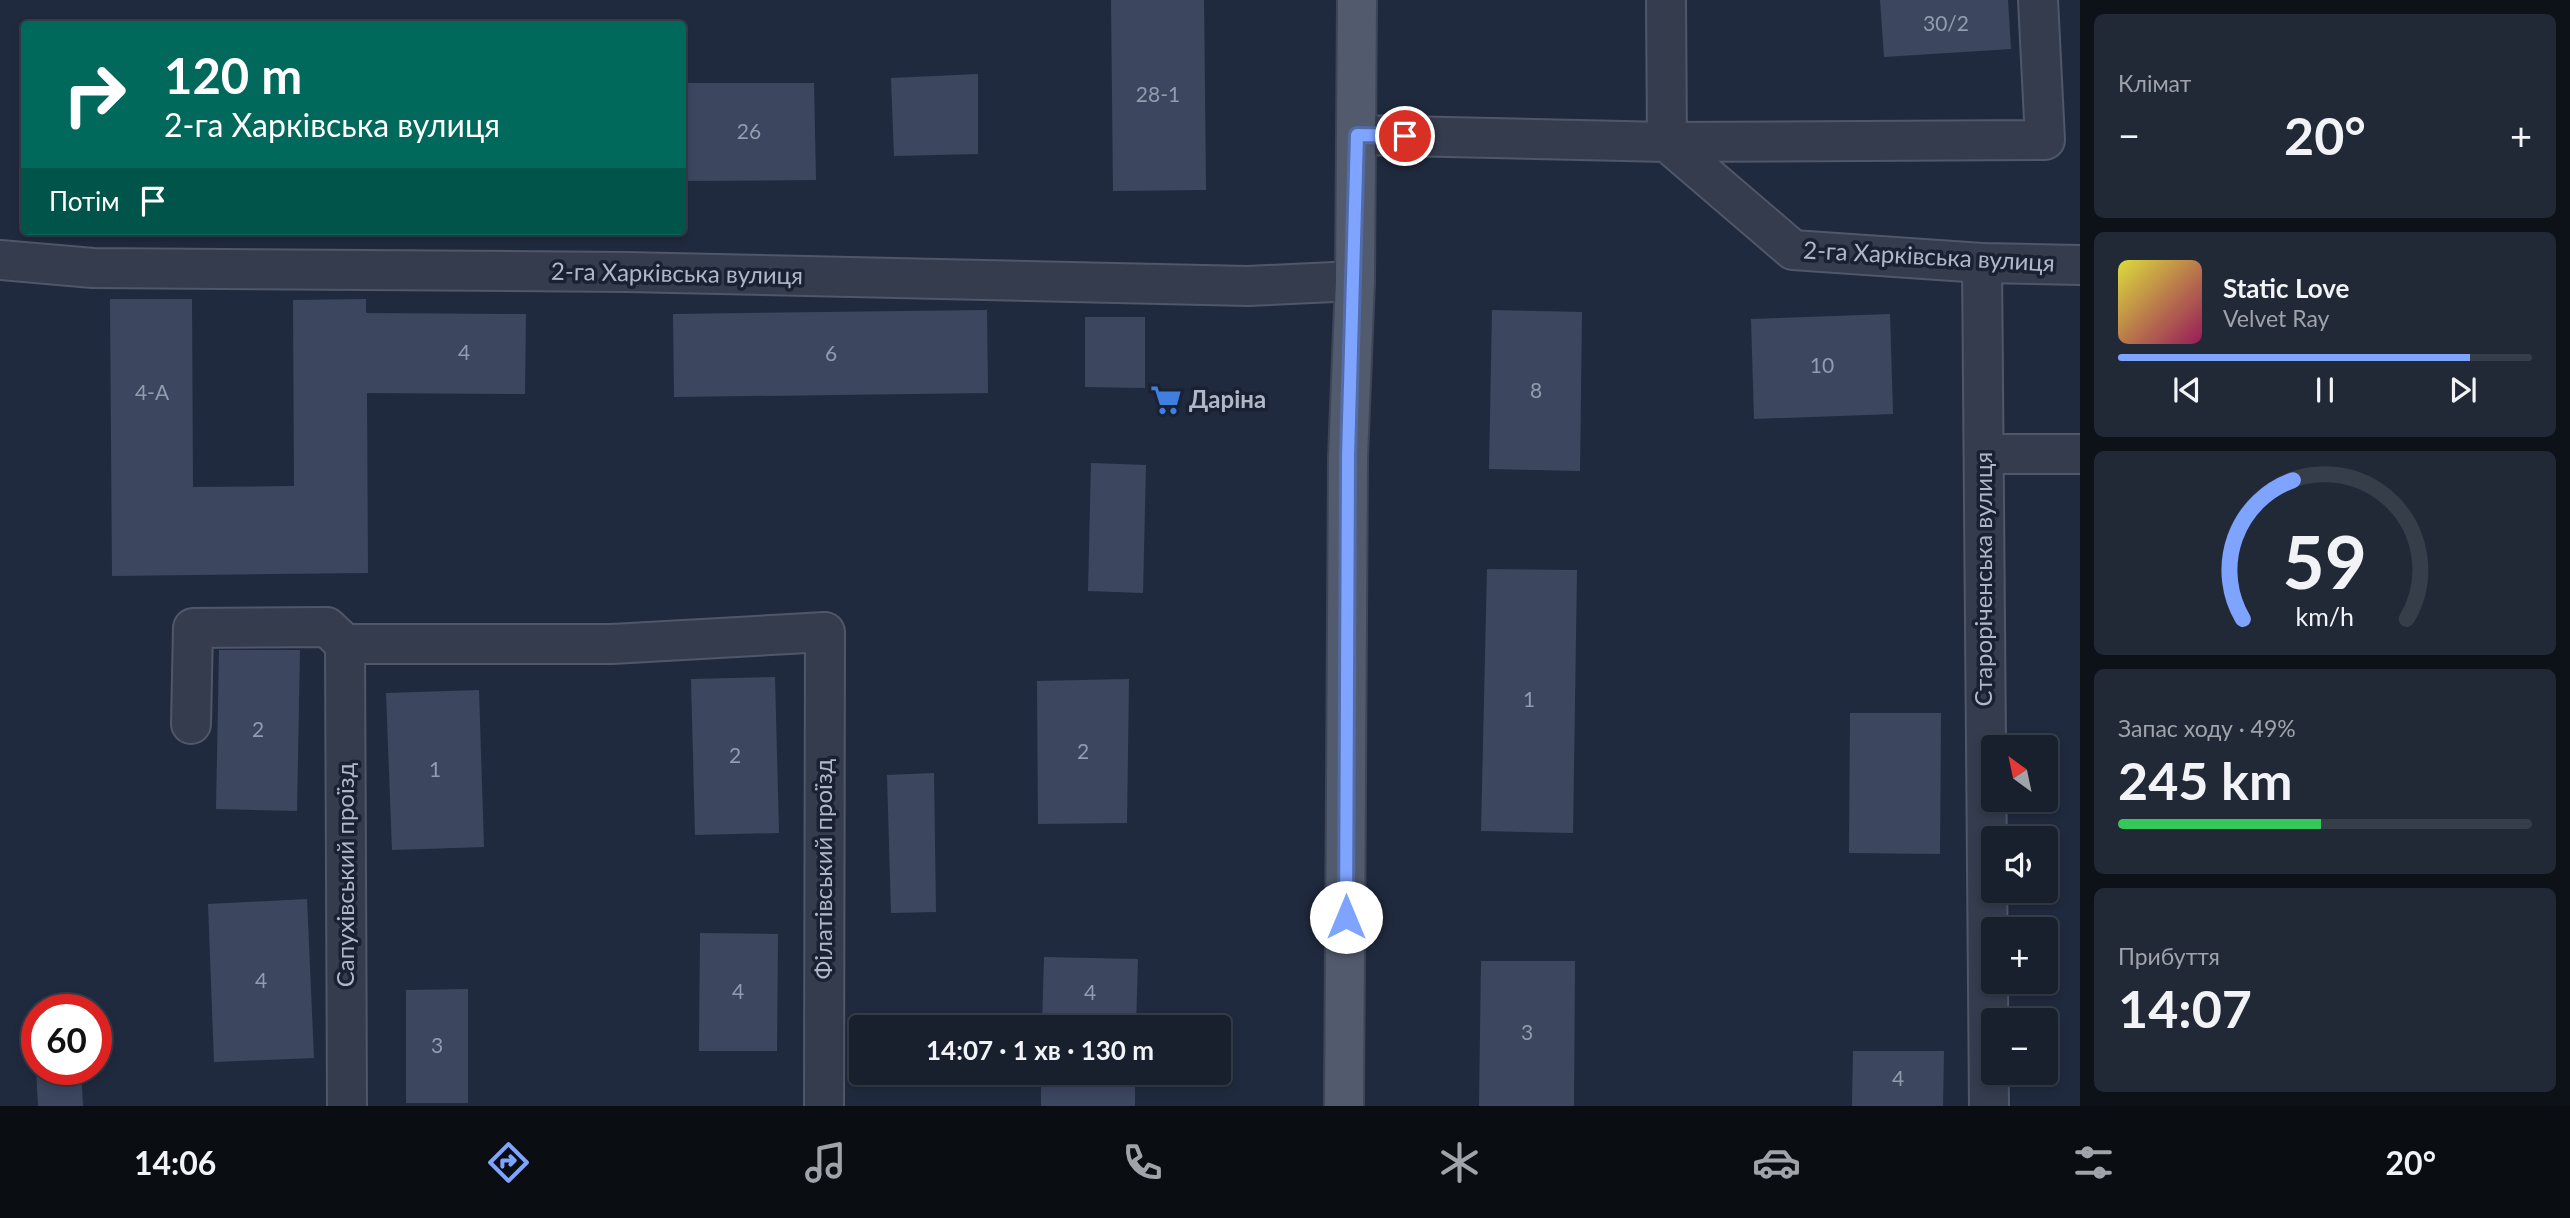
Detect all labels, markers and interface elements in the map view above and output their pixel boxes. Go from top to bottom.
house number: 30/2 [1923,10,1969,35]
text: 120 m [164,46,302,104]
icon: right [49,49,140,140]
text: Клімат [2118,69,2191,97]
house number: 28-1 [1136,81,1180,106]
text: 20° [2284,104,2366,166]
text: 2-га Харківська вулиця [164,105,500,144]
pin [1375,106,1435,166]
text: − [2118,112,2140,158]
text: + [2510,112,2532,158]
icon: arrive [1386,117,1424,155]
house number: 26 [737,118,761,143]
icon: arrive [134,182,172,220]
text: Потім [49,185,120,217]
street label: 2-га Харківська вулиця [1802,234,2056,277]
street label: 2-га Харківська вулиця [551,256,803,289]
text: Static Love [2223,272,2350,304]
text: Velvet Ray [2223,304,2329,332]
house number: 4 [458,339,470,364]
house number: 6 [825,340,837,365]
house number: 10 [1810,352,1834,377]
icon: previous [2168,371,2206,409]
icon: pause [2306,371,2344,409]
icon: next [2444,371,2482,409]
house number: 8 [1530,377,1542,402]
house number: 4-А [135,379,170,404]
supermarket icon: Даріна [1149,383,1183,417]
place label: Даріна [1189,384,1266,413]
street label: Староріченська вулиця [1968,452,1997,706]
text: 59 [2283,517,2367,605]
text: km/h [2296,601,2354,631]
house number: 1 [1523,686,1535,711]
text: Запас ходу · 49% [2118,714,2296,742]
house number: 2 [252,716,264,741]
north arrow [1981,735,2058,812]
map controls [1981,735,2058,1085]
house number: 2 [1077,738,1089,763]
house number: 2 [729,742,741,767]
text: 245 km [2118,749,2292,811]
house number: 1 [429,756,441,781]
street label: Філатівський проїзд [808,758,837,979]
street label: Сапухівський проїзд [330,763,359,987]
button: sound [1981,826,2058,903]
position arrow [1309,880,1383,954]
button: + [1981,917,2058,994]
text: Прибуття [2118,942,2220,970]
house number: 4 [255,967,267,992]
text: 14:07 [2118,977,2252,1039]
house number: 4 [732,978,744,1003]
house number: 4 [1084,979,1096,1004]
speed limit sign: 60 [21,994,112,1085]
button: − [1981,1008,2058,1085]
house number: 3 [1521,1019,1533,1044]
house number: 3 [431,1032,443,1057]
text: 14:07 · 1 хв · 130 m [926,1034,1154,1066]
house number: 4 [1892,1065,1904,1090]
icon: directions [484,1138,533,1187]
icon: music [801,1138,850,1187]
icon: phone [1118,1138,1167,1187]
icon: climate [1435,1138,1484,1187]
icon: car [1752,1138,1801,1187]
icon: filters [2069,1138,2118,1187]
text: 14:06 [134,1143,216,1182]
text: 20° [2386,1143,2436,1182]

